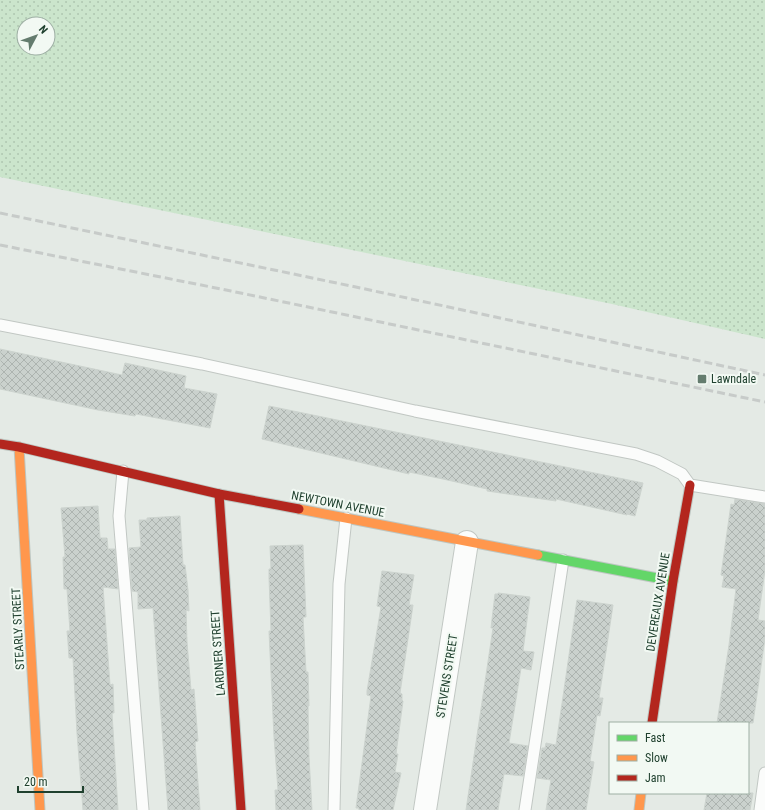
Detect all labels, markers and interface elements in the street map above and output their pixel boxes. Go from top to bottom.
north arrow [16,16,56,56]
text: N [36,23,50,37]
place label: Lawndale [711,372,757,386]
marker: Lawndale [696,373,708,385]
street label: NEWTOWN AVENUE [290,488,386,520]
street label: DEVEREAUX AVENUE [643,551,673,652]
street label: STEARLY STREET [9,588,27,670]
street label: LARDNER STREET [208,610,228,696]
street label: STEVENS STREET [433,633,461,719]
legend [609,722,749,794]
text: Fast [645,731,666,745]
text: Slow [645,751,668,765]
scale bar [18,768,83,794]
text: Jam [645,771,666,785]
text: 20 m [24,775,48,789]

